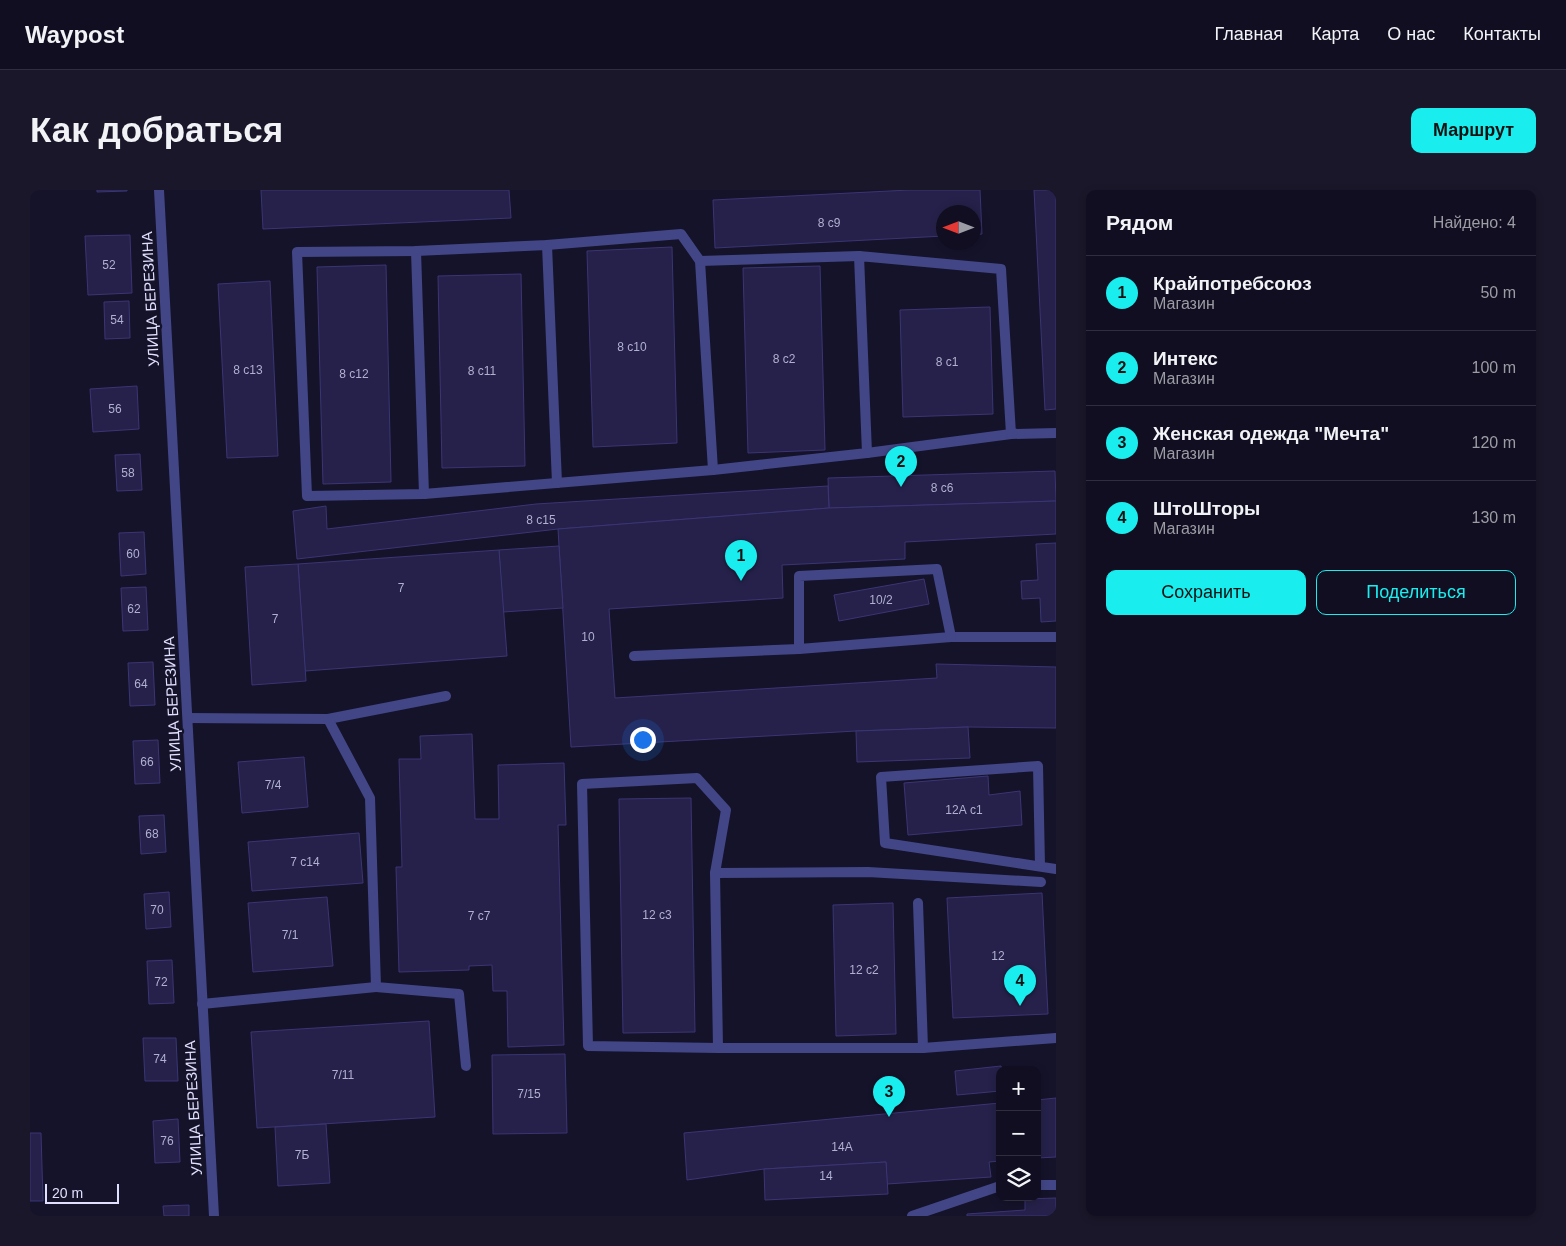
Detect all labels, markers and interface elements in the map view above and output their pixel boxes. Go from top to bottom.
text: Waypost [25,21,124,48]
text: Главная [1215,24,1283,44]
text: Карта [1311,24,1359,44]
text: О нас [1387,24,1435,44]
text: Контакты [1463,24,1541,44]
button: Маршрут [1411,108,1536,153]
text: Как добраться [30,110,283,149]
north arrow [936,205,981,250]
text: Рядом [1106,211,1173,234]
text: Найдено: 4 [1433,214,1516,231]
house number: 8 с9 [818,216,841,230]
street label: УЛИЦА БЕРЕЗИНА [138,231,162,367]
house number: 52 [102,258,116,272]
text: Крайпотребсоюз [1153,273,1312,294]
text: 1 [1118,284,1126,301]
text: 50 m [1480,284,1516,301]
text: Магазин [1153,295,1215,312]
house number: 54 [110,313,124,327]
house number: 8 с10 [617,340,647,354]
text: Интекс [1153,348,1218,369]
house number: 8 с2 [773,352,796,366]
house number: 8 с1 [936,355,959,369]
text: 2 [1118,359,1126,376]
text: 100 m [1472,359,1516,376]
house number: 8 с13 [233,363,263,377]
house number: 8 с11 [468,364,497,378]
house number: 8 с12 [339,367,369,381]
text: Магазин [1153,370,1215,387]
house number: 56 [108,402,122,416]
text: Женская одежда "Мечта" [1153,423,1389,444]
text: 3 [1118,434,1126,451]
text: 120 m [1472,434,1516,451]
text: Магазин [1153,445,1215,462]
pin: 2 [885,446,917,487]
house number: 58 [121,466,135,480]
house number: 8 с6 [931,481,954,495]
text: ШтоШторы [1153,498,1260,519]
text: 4 [1118,509,1126,526]
text: 130 m [1472,509,1516,526]
house number: 8 с15 [526,513,556,527]
text: Магазин [1153,520,1215,537]
pin: 1 [725,540,757,581]
house number: 60 [126,547,140,561]
button: Сохранить [1106,570,1306,615]
button: Поделиться [1316,570,1516,615]
house number: 7 [398,581,405,595]
house number: 10/2 [869,593,893,607]
house number: 62 [127,602,141,616]
house number: 7 [272,612,279,626]
house number: 10 [581,630,595,644]
street label: УЛИЦА БЕРЕЗИНА [160,636,184,772]
house number: 64 [134,677,148,691]
your location [630,727,656,753]
house number: 66 [140,755,154,769]
house number: 7/4 [265,778,282,792]
house number: 12А с1 [945,803,983,817]
house number: 68 [145,827,159,841]
house number: 7 с14 [290,855,320,869]
house number: 70 [150,903,164,917]
house number: 12 с3 [642,908,672,922]
house number: 7 с7 [468,909,491,923]
house number: 7/1 [282,928,299,942]
house number: 12 [991,949,1005,963]
house number: 12 с2 [849,963,879,977]
pin: 4 [1004,965,1036,1006]
house number: 72 [154,975,168,989]
street label: УЛИЦА БЕРЕЗИНА [181,1040,205,1176]
house number: 74 [153,1052,167,1066]
map controls [996,1066,1041,1201]
button: + [996,1066,1041,1111]
house number: 7/11 [332,1068,355,1082]
pin: 3 [873,1076,905,1117]
house number: 7/15 [517,1087,541,1101]
button: − [996,1111,1041,1156]
house number: 76 [160,1134,174,1148]
house number: 14А [831,1140,853,1154]
house number: 7Б [295,1148,309,1162]
button: layers [996,1156,1041,1201]
house number: 14 [819,1169,833,1183]
scale bar [45,1181,119,1204]
text: 20 m [52,1185,83,1201]

